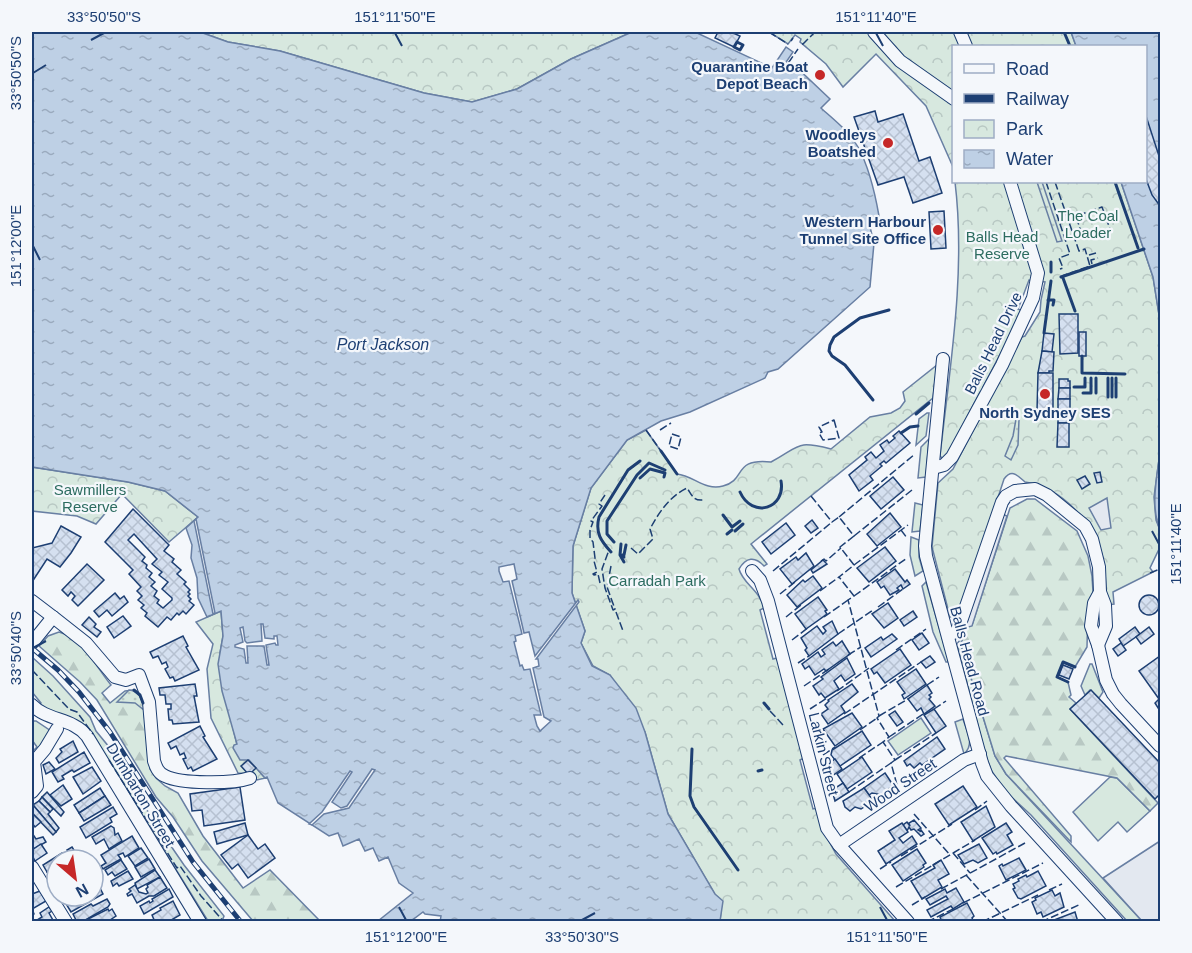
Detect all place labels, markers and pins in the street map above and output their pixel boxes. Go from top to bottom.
place label: Quarantine Boat Depot Beach [691,58,808,92]
marker: Quarantine Boat Depot Beach [813,68,827,82]
place label: Woodleys Boatshed [805,126,876,160]
marker: Woodleys Boatshed [881,136,895,150]
place label: Western Harbour Tunnel Site Office [800,213,926,247]
marker: Western Harbour Tunnel Site Office [931,223,945,237]
marker: North Sydney SES [1038,387,1052,401]
place label: North Sydney SES [979,404,1111,421]

